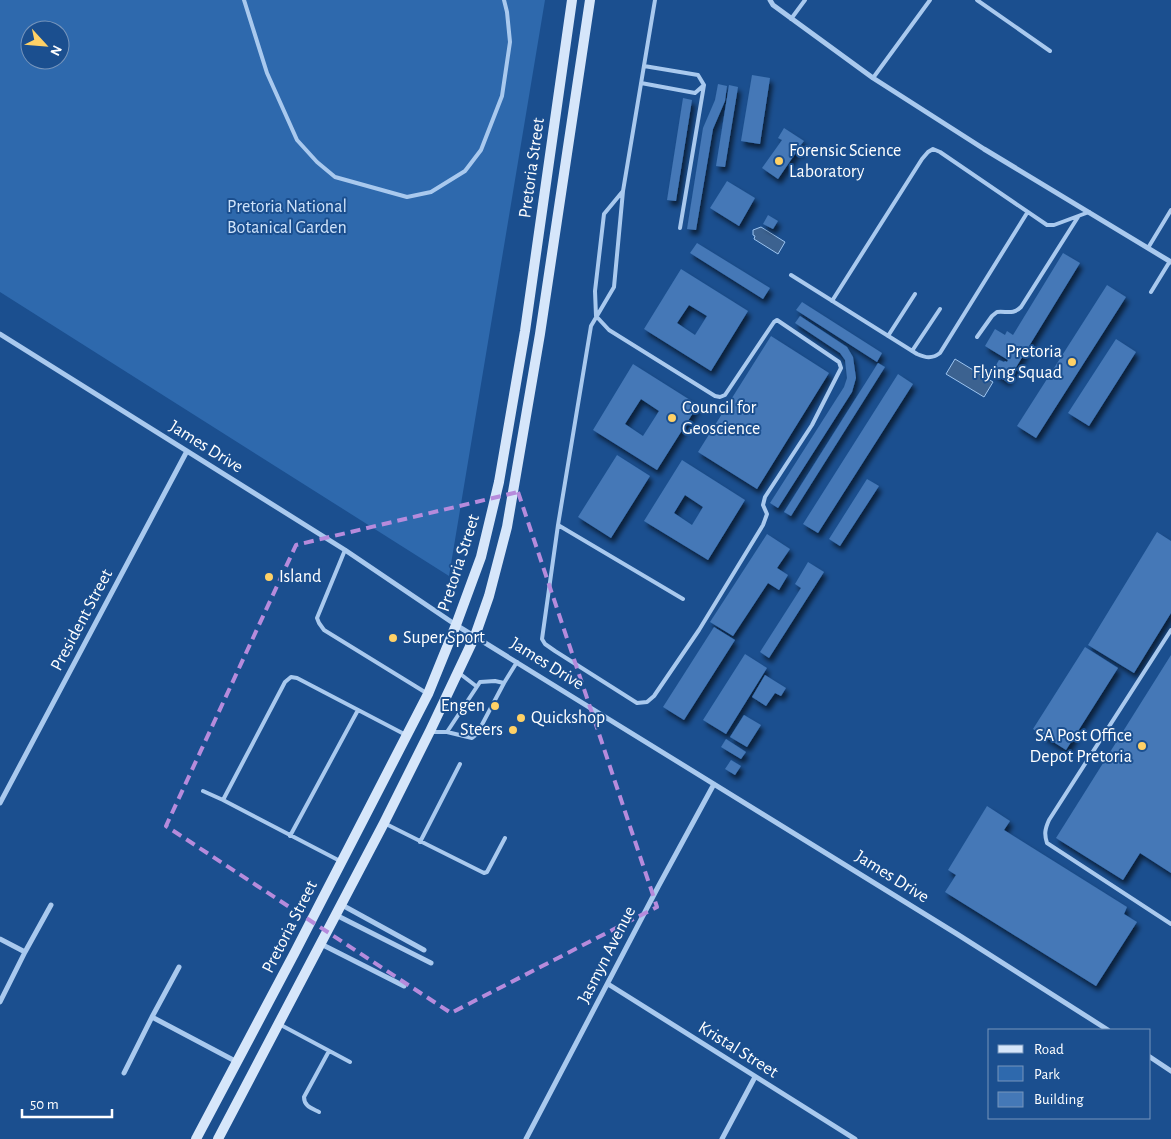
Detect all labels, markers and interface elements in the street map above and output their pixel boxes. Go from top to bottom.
north arrow [20,20,70,70]
text: N [47,43,64,58]
street label: Pretoria Street [516,116,548,219]
place label: Forensic Science Laboratory [789,142,901,181]
marker: Forensic Science Laboratory [773,155,785,167]
park label: Pretoria National Botanical Garden [227,198,347,237]
place label: Pretoria Flying Squad [973,343,1062,382]
marker: Pretoria Flying Squad [1066,356,1078,368]
place label: Council for Geoscience [682,399,760,438]
marker: Council for Geoscience [666,412,678,424]
street label: James Drive [166,417,246,477]
street label: Pretoria Street [435,512,483,614]
street label: President Street [48,566,116,674]
place label: Island [279,568,321,586]
marker: Island [263,571,275,583]
place label: Super Sport [403,629,485,647]
marker: Super Sport [387,632,399,644]
street label: James Drive [507,634,587,694]
place label: Engen [441,697,485,715]
marker: Engen [489,700,501,712]
place label: Quickshop [531,709,605,727]
marker: Quickshop [515,712,527,724]
place label: Steers [460,721,503,739]
marker: Steers [507,724,519,736]
place label: SA Post Office Depot Pretoria [1030,727,1132,766]
marker: SA Post Office Depot Pretoria [1136,740,1148,752]
street label: James Drive [852,847,932,907]
street label: Pretoria Street [259,878,321,976]
street label: Jasmyn Avenue [575,903,639,1007]
street label: Kristal Street [695,1018,781,1082]
legend [988,1029,1151,1119]
text: Road [1034,1042,1064,1057]
text: Park [1034,1067,1060,1082]
scale bar [22,1086,112,1118]
text: Building [1034,1092,1084,1107]
text: 50 m [30,1097,59,1112]

